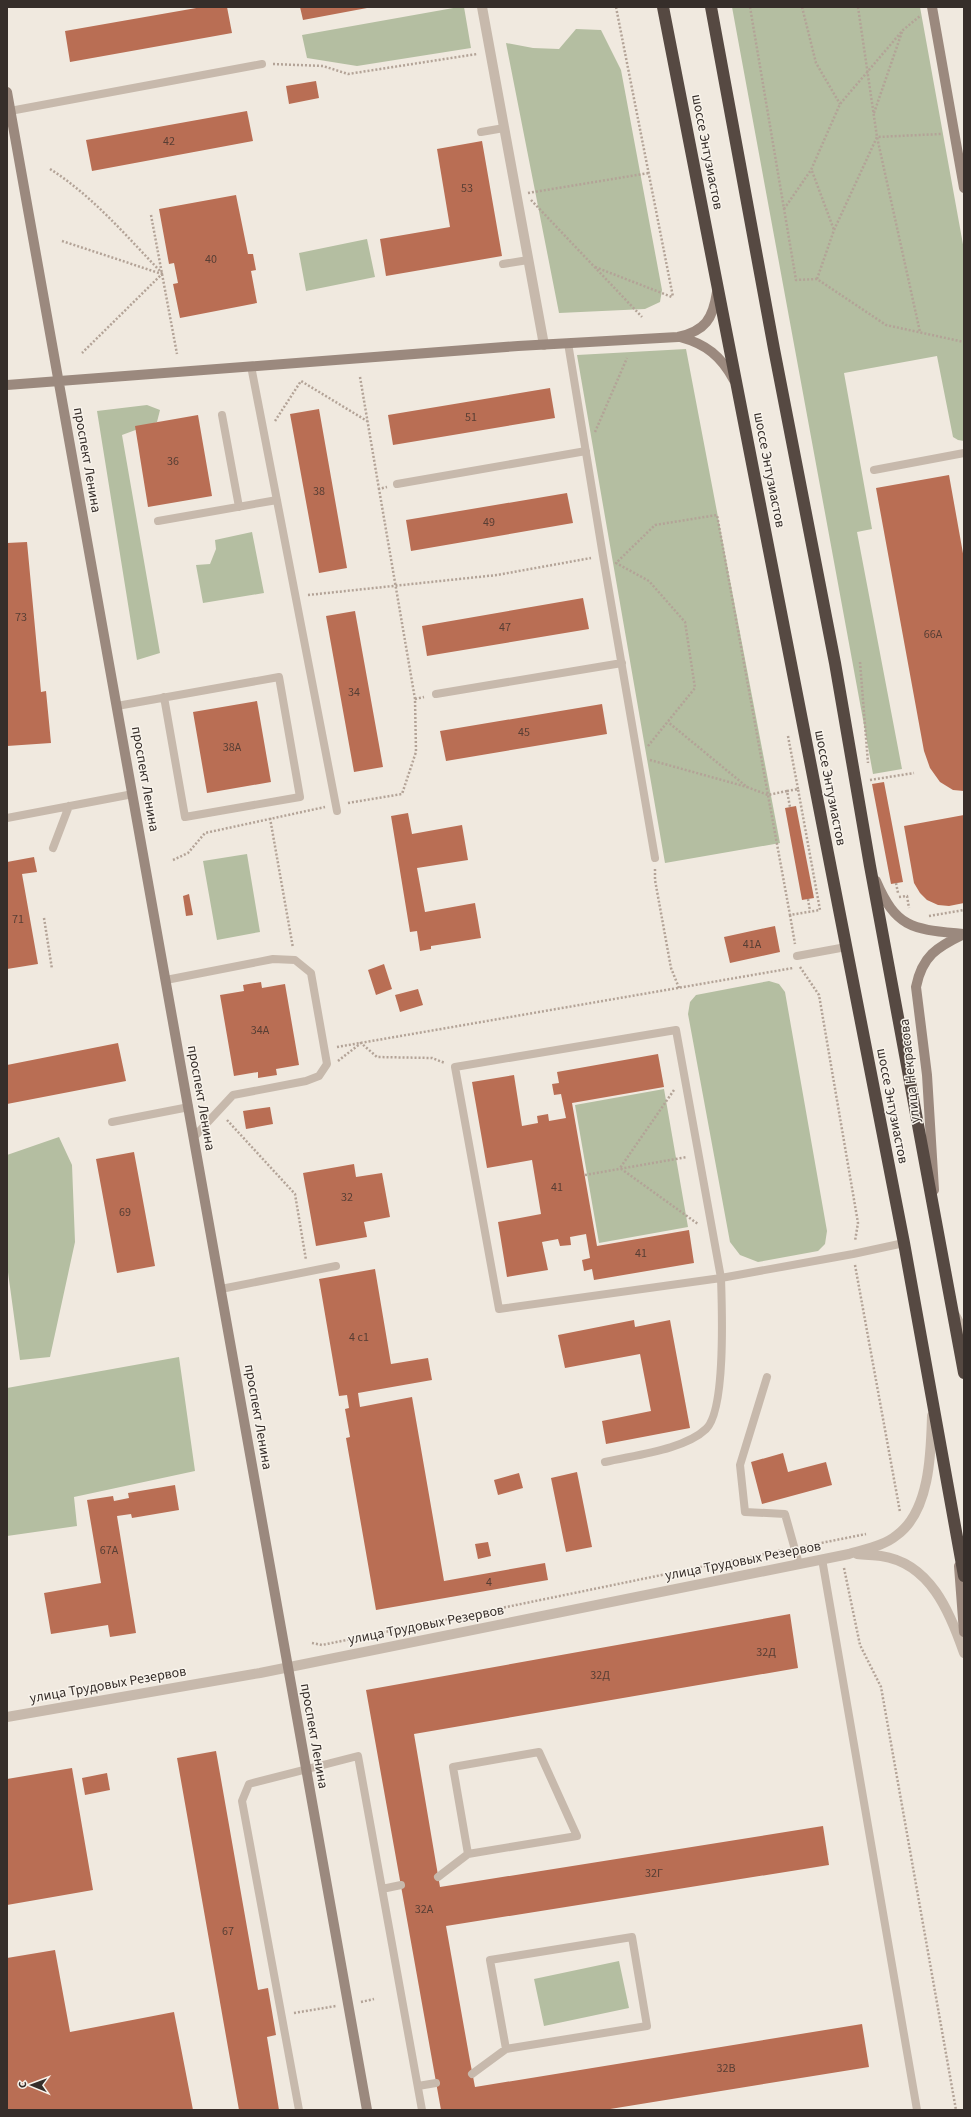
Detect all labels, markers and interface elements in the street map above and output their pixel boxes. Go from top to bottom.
street label: шоссе Энтузиастов [686,93,728,211]
house number: 42 [163,133,175,150]
house number: 53 [461,180,473,197]
house number: 40 [205,251,217,268]
street label: проспект Ленина [68,406,106,514]
house number: 51 [465,409,477,426]
street label: шоссе Энтузиастов [748,411,790,529]
house number: 36 [167,453,179,470]
house number: 38 [313,483,325,500]
house number: 49 [483,514,495,531]
house number: 73 [15,609,27,626]
house number: 47 [499,619,511,636]
house number: 66А [924,626,943,643]
house number: 34 [348,684,360,701]
house number: 45 [518,724,530,741]
street label: проспект Ленина [126,725,164,833]
street label: шоссе Энтузиастов [809,729,851,847]
house number: 38А [223,739,242,756]
house number: 71 [12,911,24,928]
house number: 41А [743,936,762,953]
street label: улица Некрасова [895,1018,925,1124]
house number: 34А [251,1022,270,1039]
street label: проспект Ленина [182,1044,220,1152]
street label: шоссе Энтузиастов [871,1047,913,1165]
house number: 41 [551,1179,563,1196]
house number: 32 [341,1189,353,1206]
house number: 69 [119,1204,131,1221]
house number: 41 [635,1245,647,1262]
house number: 4 с1 [349,1329,369,1346]
street label: проспект Ленина [239,1363,277,1471]
street label: улица Трудовых Резервов [663,1536,823,1586]
house number: 67А [100,1542,119,1559]
house number: 4 [486,1574,492,1591]
street label: улица Трудовых Резервов [346,1600,506,1650]
house number: 32Д [756,1644,776,1661]
street label: улица Трудовых Резервов [28,1661,188,1709]
house number: 32Д [590,1667,610,1684]
street label: проспект Ленина [295,1682,333,1790]
house number: 32Г [645,1865,663,1882]
house number: 32А [415,1901,434,1918]
house number: 67 [222,1923,234,1940]
house number: 32В [717,2060,735,2077]
north arrow [12,2065,52,2105]
text: С [15,2081,30,2088]

